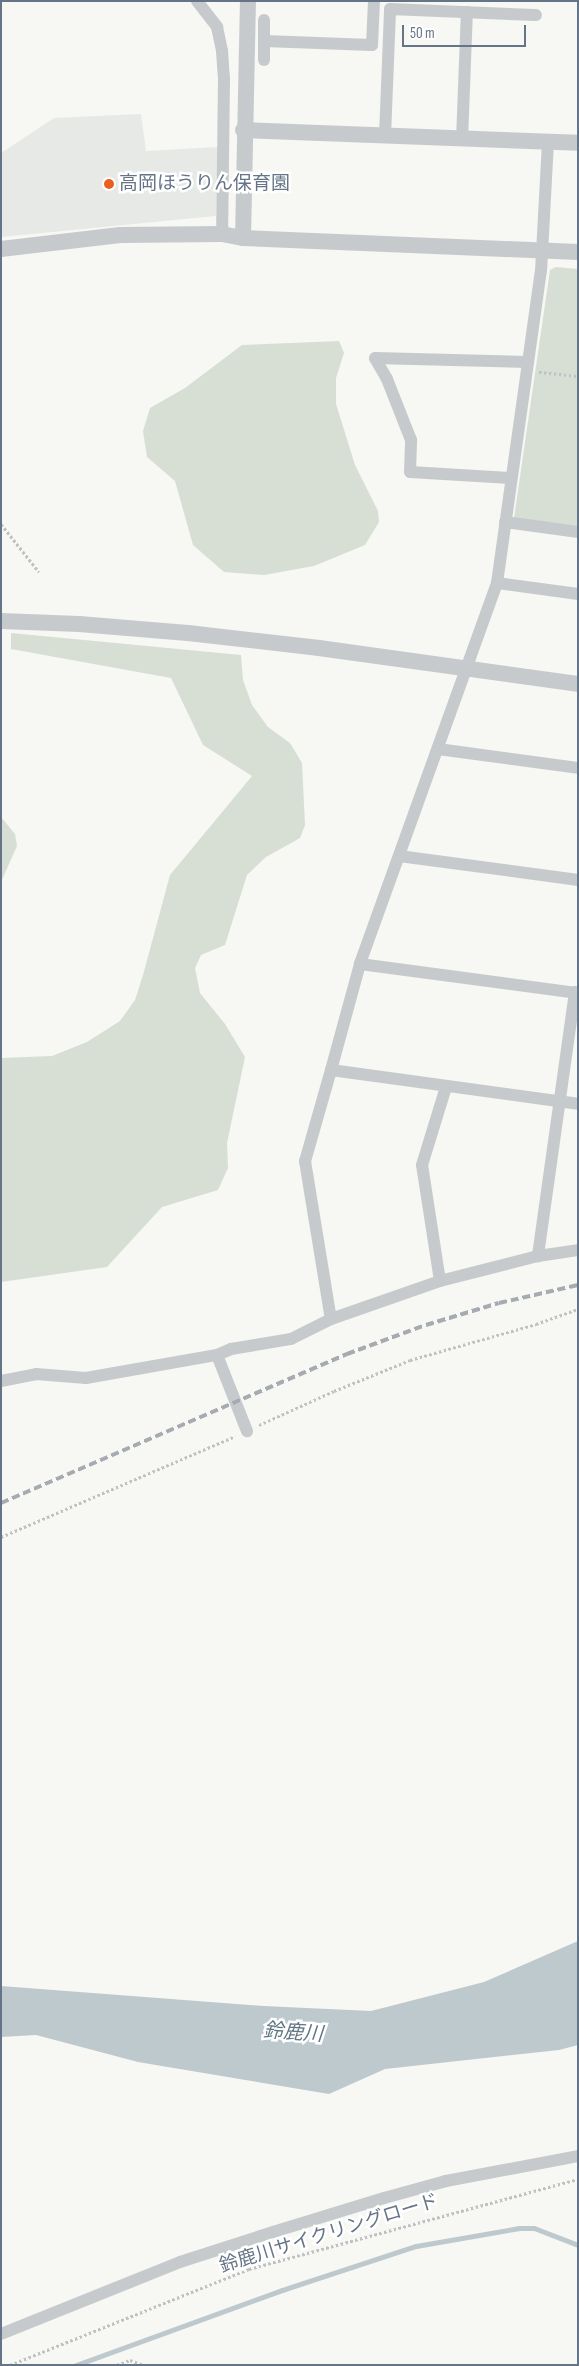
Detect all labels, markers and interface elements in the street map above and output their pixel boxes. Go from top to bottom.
scale bar [404,15,528,47]
text: 50 m [410,24,435,43]
place label: 高岡ほうりん保育園 [119,173,290,195]
marker: 高岡ほうりん保育園 [103,178,115,190]
water label: 鈴鹿川 [262,2019,324,2047]
street label: 鈴鹿川サイクリングロード [217,2190,441,2278]

